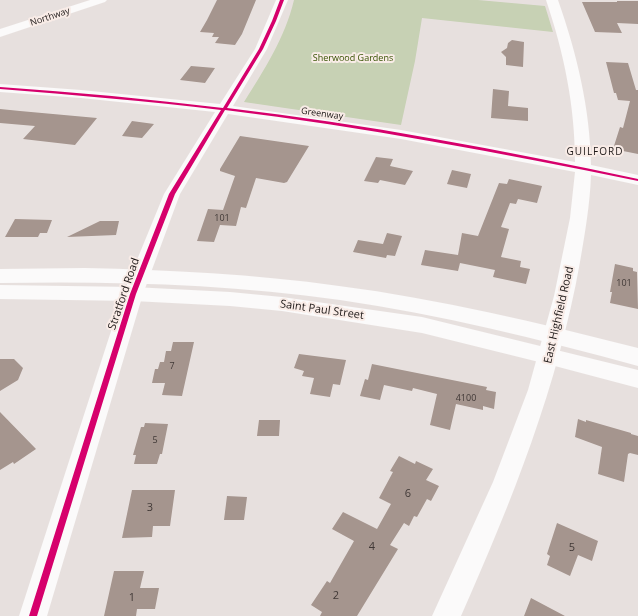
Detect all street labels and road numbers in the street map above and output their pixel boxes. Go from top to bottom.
street label: Northway [29,6,71,28]
street label: Greenway [300,106,344,122]
street label: Stratford Road [106,256,142,332]
street label: East Highfield Road [541,265,577,365]
street label: Saint Paul Street [279,298,365,322]

